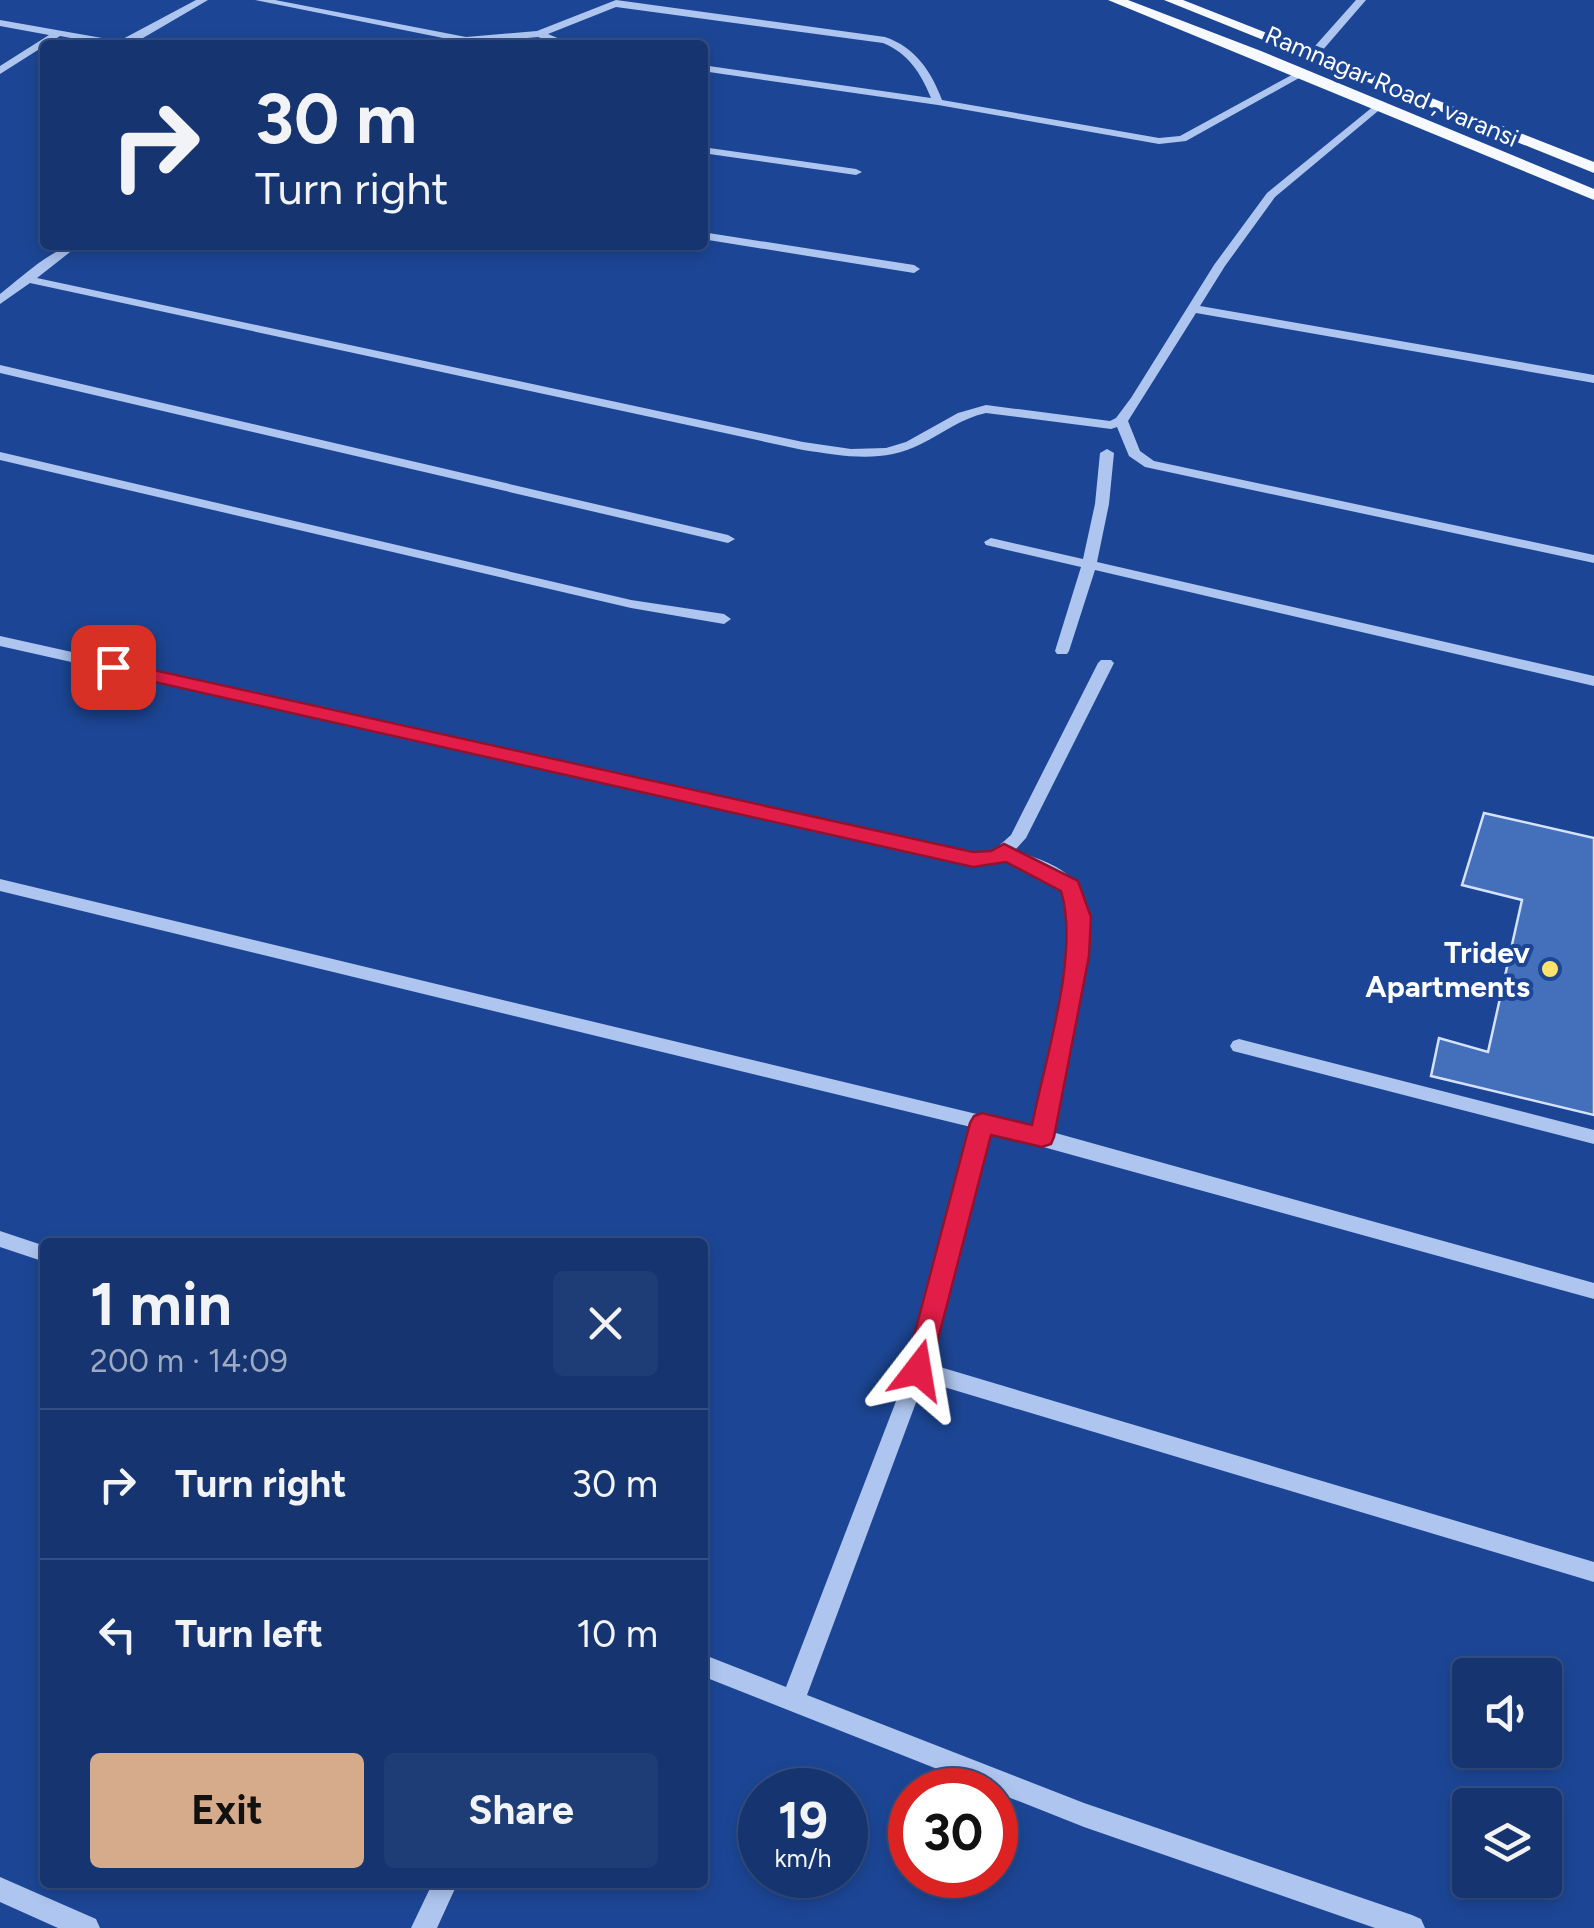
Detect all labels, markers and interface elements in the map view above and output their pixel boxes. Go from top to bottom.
street label: Ramnagar Road , varansi [1261,19,1523,153]
text: 30 m [255,76,417,161]
icon: right [90,80,220,210]
text: Turn right [255,161,448,215]
pin [71,625,156,710]
icon: arrive [86,640,141,695]
place label: Tridev Apartments [1365,934,1530,1005]
marker: Tridev Apartments [1539,958,1561,980]
text: 1 min [90,1268,232,1340]
button: close [553,1271,658,1376]
position arrow [866,1318,970,1422]
text: 200 m · 14:09 [90,1342,288,1380]
icon: right [90,1457,145,1512]
text: Turn right [175,1461,347,1507]
text: 30 m [571,1461,658,1507]
icon: left [90,1607,145,1662]
text: Turn left [175,1611,323,1657]
text: 10 m [576,1611,658,1657]
map controls [1452,1658,1562,1898]
button: sound [1452,1658,1562,1768]
button: Exit [90,1753,364,1868]
button: Share [384,1753,658,1868]
speed limit sign: 30 [888,1768,1018,1898]
button: layers [1452,1788,1562,1898]
text: 19 [778,1790,828,1851]
text: km/h [774,1843,832,1873]

